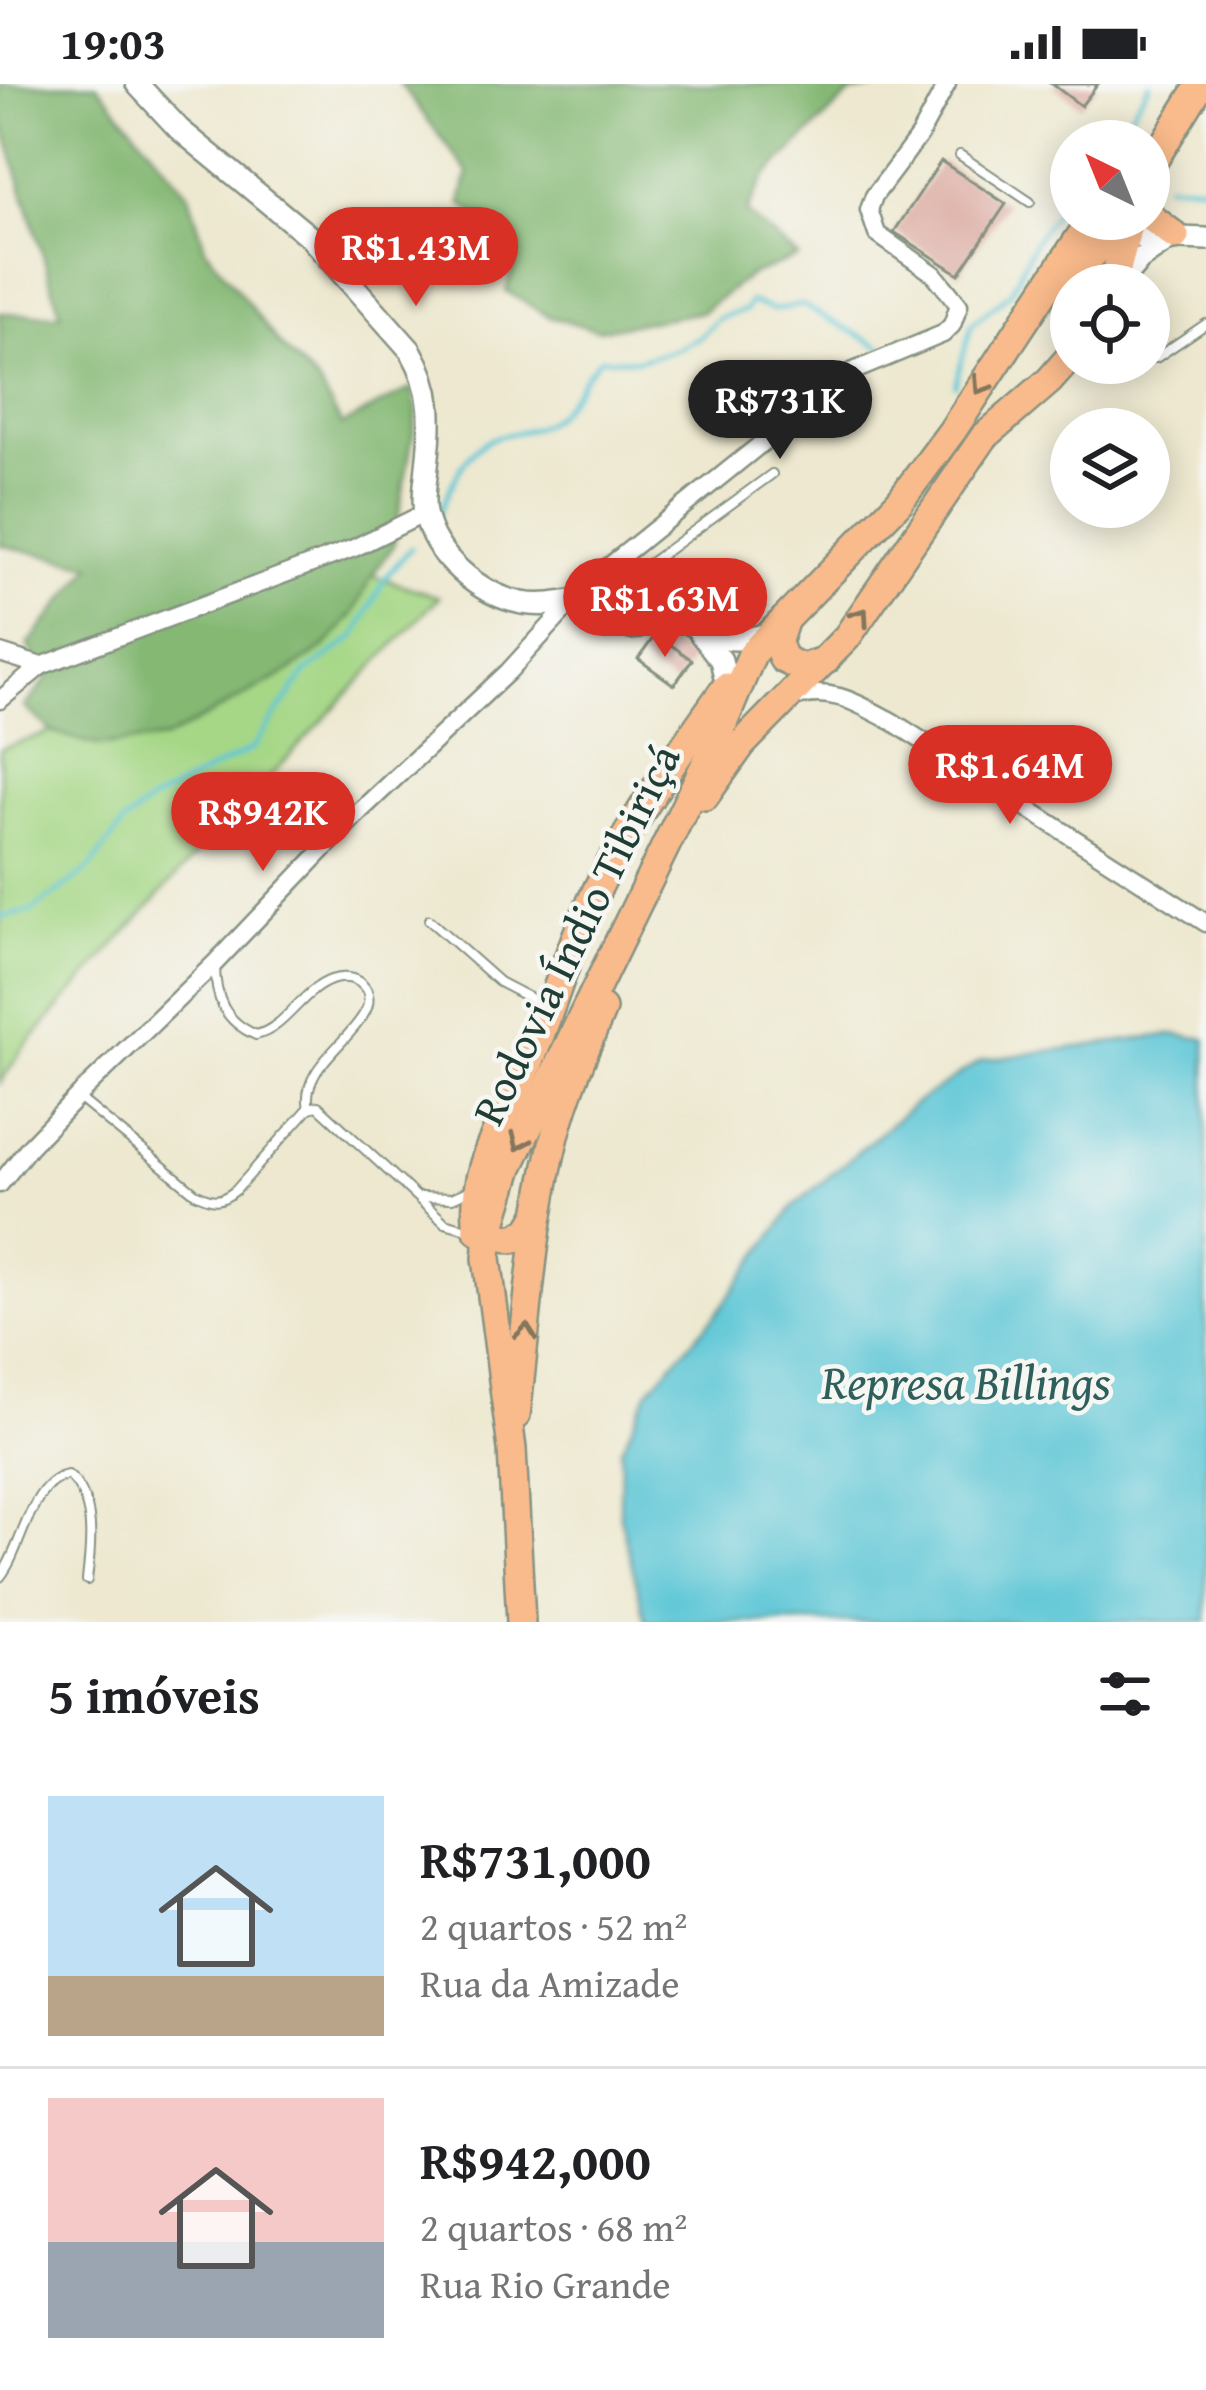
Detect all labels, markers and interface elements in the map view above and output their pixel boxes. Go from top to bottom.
text: 19:03 [60,10,166,75]
north arrow [1050,120,1170,240]
map controls [1050,120,1170,528]
pin: R$1.43M [305,207,527,309]
text: R$1.43M [341,217,491,274]
button: locate [1050,264,1170,384]
pin: R$731K [682,360,878,462]
text: R$731K [715,370,845,427]
one-way arrow [973,373,995,395]
button: layers [1050,408,1170,528]
pin: R$1.63M [554,558,776,660]
text: R$1.63M [590,568,740,625]
one-way arrow [847,608,869,630]
pin: R$1.64M [899,725,1121,827]
street label: Rodovia Índio Tibiriçá [455,733,695,1135]
text: R$1.64M [935,735,1085,792]
pin: R$942K [165,772,361,874]
text: R$942K [198,782,328,839]
one-way arrow [511,1130,535,1151]
one-way arrow [513,1323,539,1342]
water label: Represa Billings [820,1346,1111,1417]
text: 5 imóveis [48,1657,260,1732]
icon: filters [1092,1661,1158,1727]
text: R$731,000 [420,1822,651,1897]
icon: home [144,1844,288,1988]
text: 2 quartos · 52 m² [420,1897,687,1954]
text: Rua da Amizade [420,1954,679,2011]
text: R$942,000 [420,2123,651,2198]
icon: home [144,2146,288,2290]
text: 2 quartos · 68 m² [420,2198,687,2255]
text: Rua Rio Grande [420,2255,671,2312]

